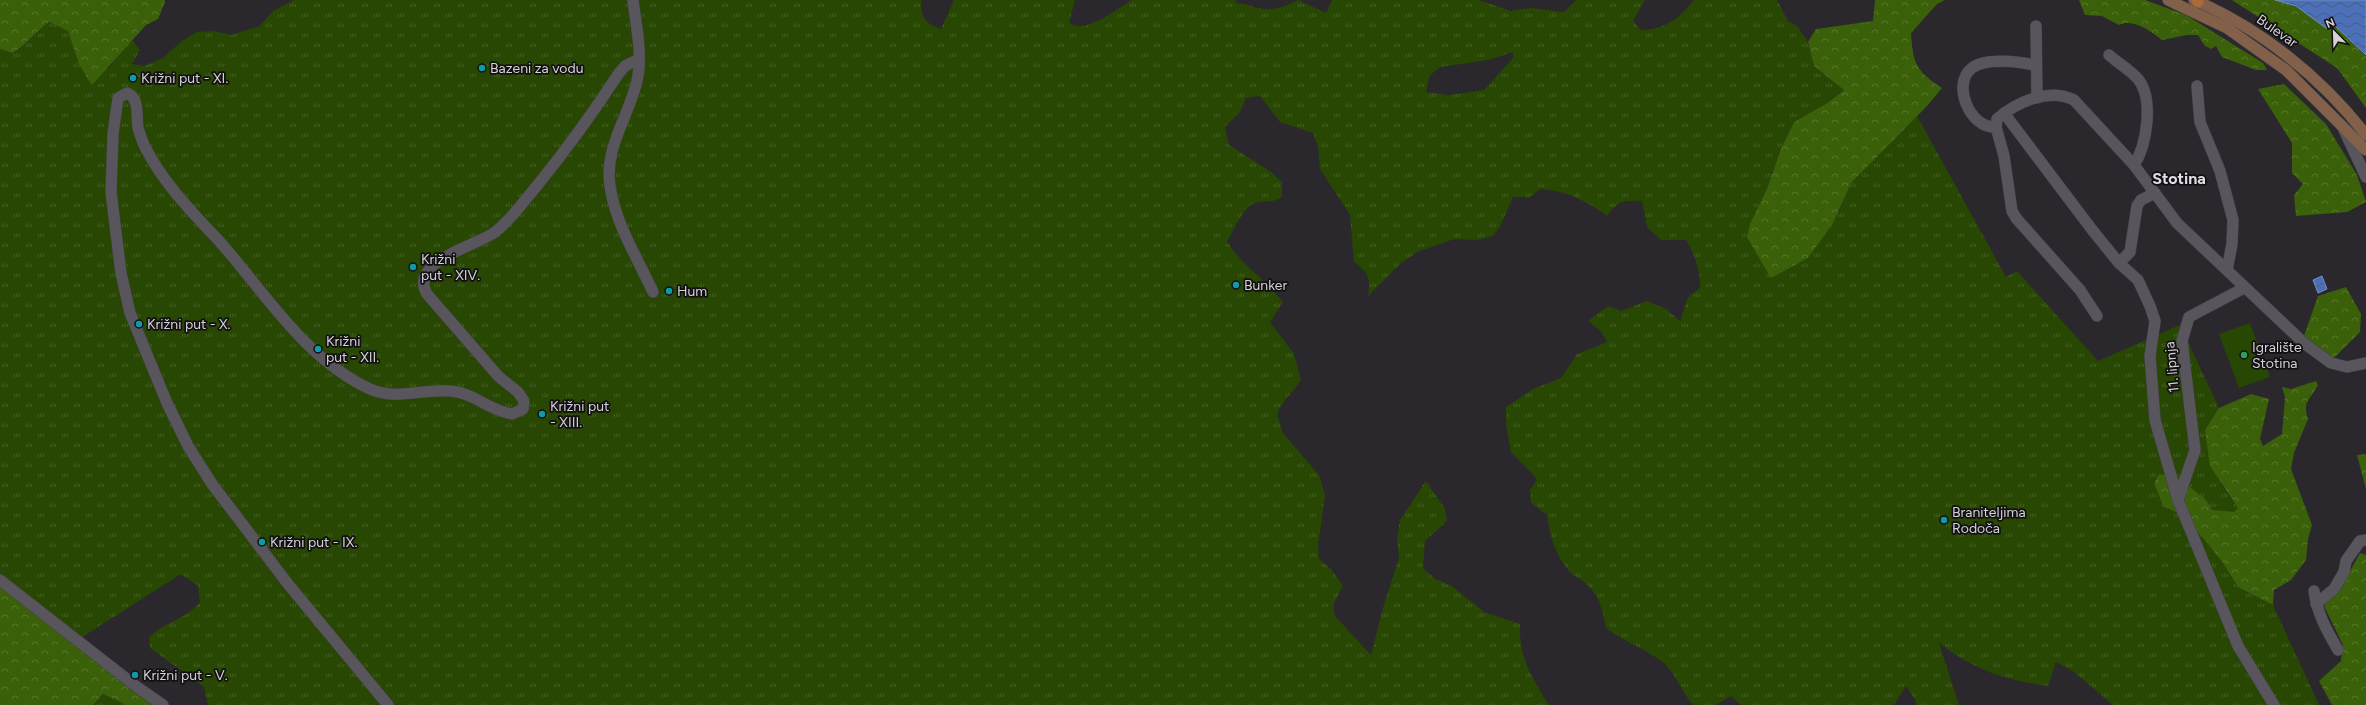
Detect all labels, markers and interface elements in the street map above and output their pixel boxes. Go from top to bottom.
street label: Bulevar [2253,11,2301,51]
north arrow [2314,12,2354,52]
text: N [2324,16,2337,31]
place label: Bazeni za vodu [490,60,583,77]
marker: Bazeni za vodu [477,63,487,73]
place label: Križni put - XI. [141,70,228,87]
marker: Križni put - XI. [128,73,138,83]
district label: Stotina [2152,169,2206,188]
place label: Križni put - XIV. [421,251,480,284]
marker: Križni put - XIV. [408,262,418,272]
place label: Bunker [1244,277,1287,294]
marker: Bunker [1231,280,1241,290]
place label: Hum [677,283,707,300]
marker: Hum [664,286,674,296]
place label: Križni put - X. [147,316,231,333]
marker: Križni put - X. [134,319,144,329]
place label: Križni put - XII. [326,333,379,366]
place label: Igralište Stotina [2252,339,2302,372]
street label: 11. lipnja [2161,341,2183,393]
marker: Križni put - XII. [313,344,323,354]
marker: Igralište Stotina [2239,350,2249,360]
place label: Križni put - XIII. [550,398,609,431]
marker: Križni put - XIII. [537,409,547,419]
place label: Braniteljima Rodoča [1952,504,2026,537]
marker: Braniteljima Rodoča [1939,515,1949,525]
place label: Križni put - IX. [270,534,357,551]
marker: Križni put - IX. [257,537,267,547]
place label: Križni put - V. [143,667,228,684]
marker: Križni put - V. [130,670,140,680]

